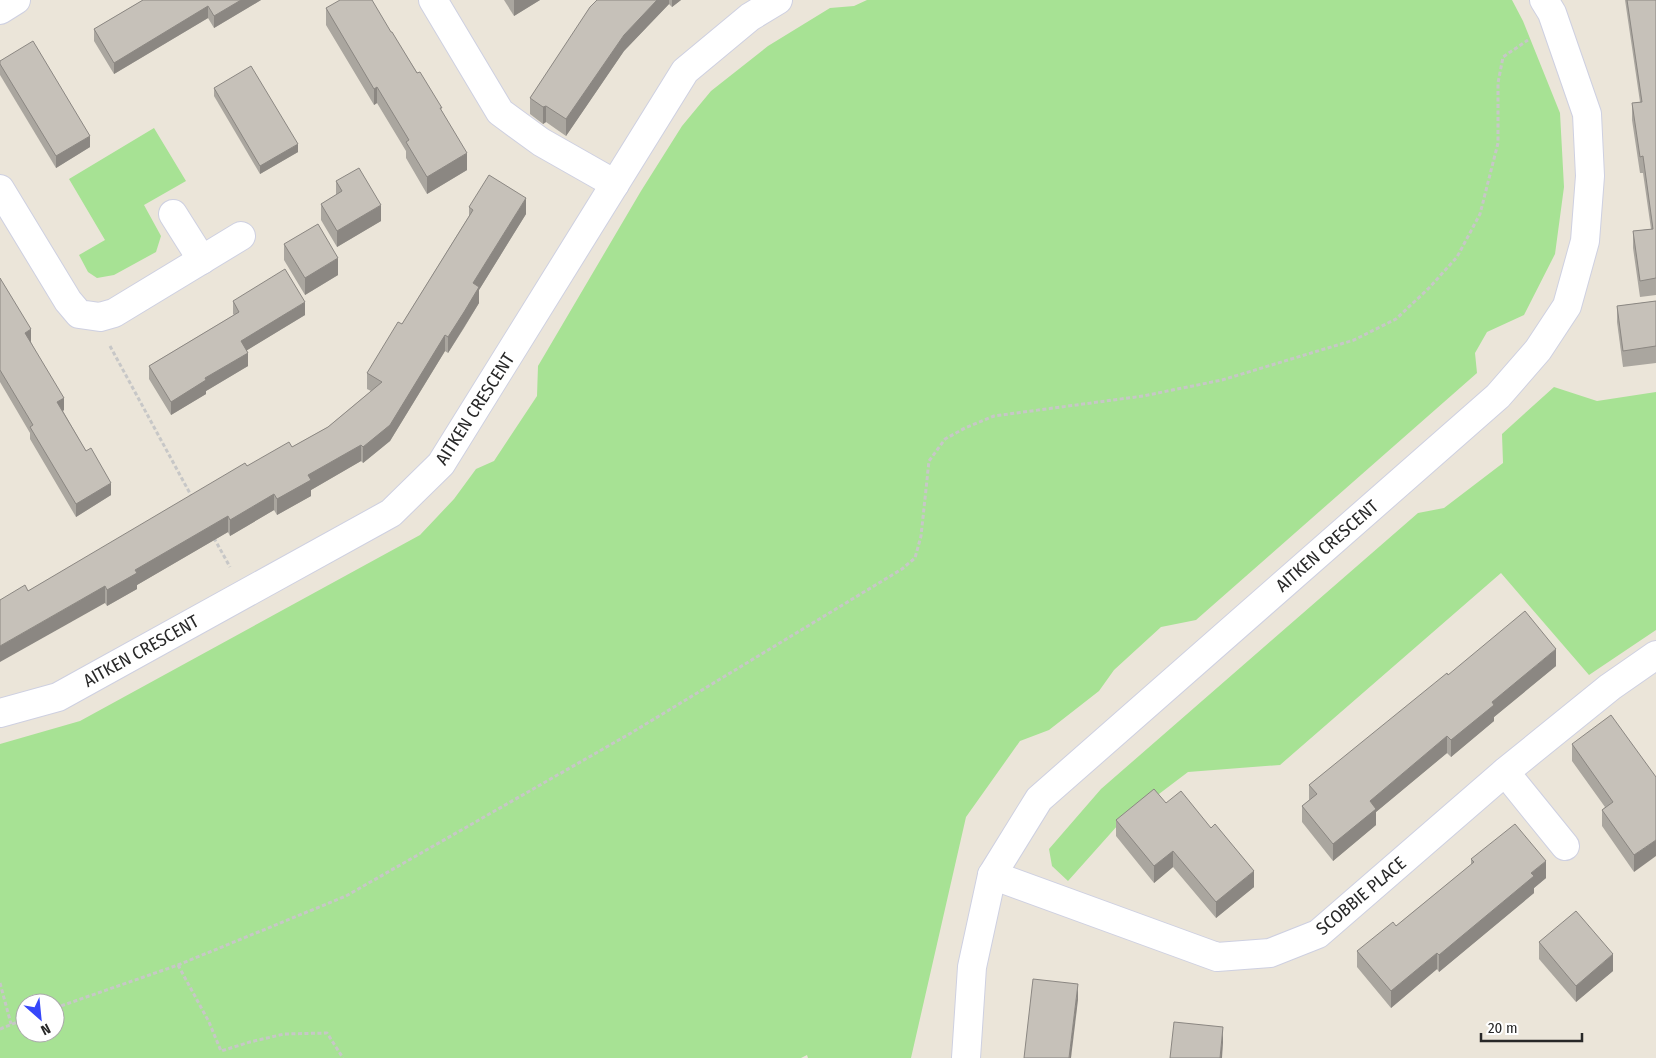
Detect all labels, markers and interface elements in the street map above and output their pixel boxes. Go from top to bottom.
street label: AITKEN CRESCENT [431,349,520,469]
street label: AITKEN CRESCENT [1271,495,1383,596]
street label: AITKEN CRESCENT [79,610,203,692]
street label: SCOBBIE PLACE [1312,852,1410,940]
north arrow [15,993,65,1043]
scale bar [1481,1010,1582,1042]
text: 20 m [1488,1019,1518,1037]
text: N [38,1020,53,1039]

